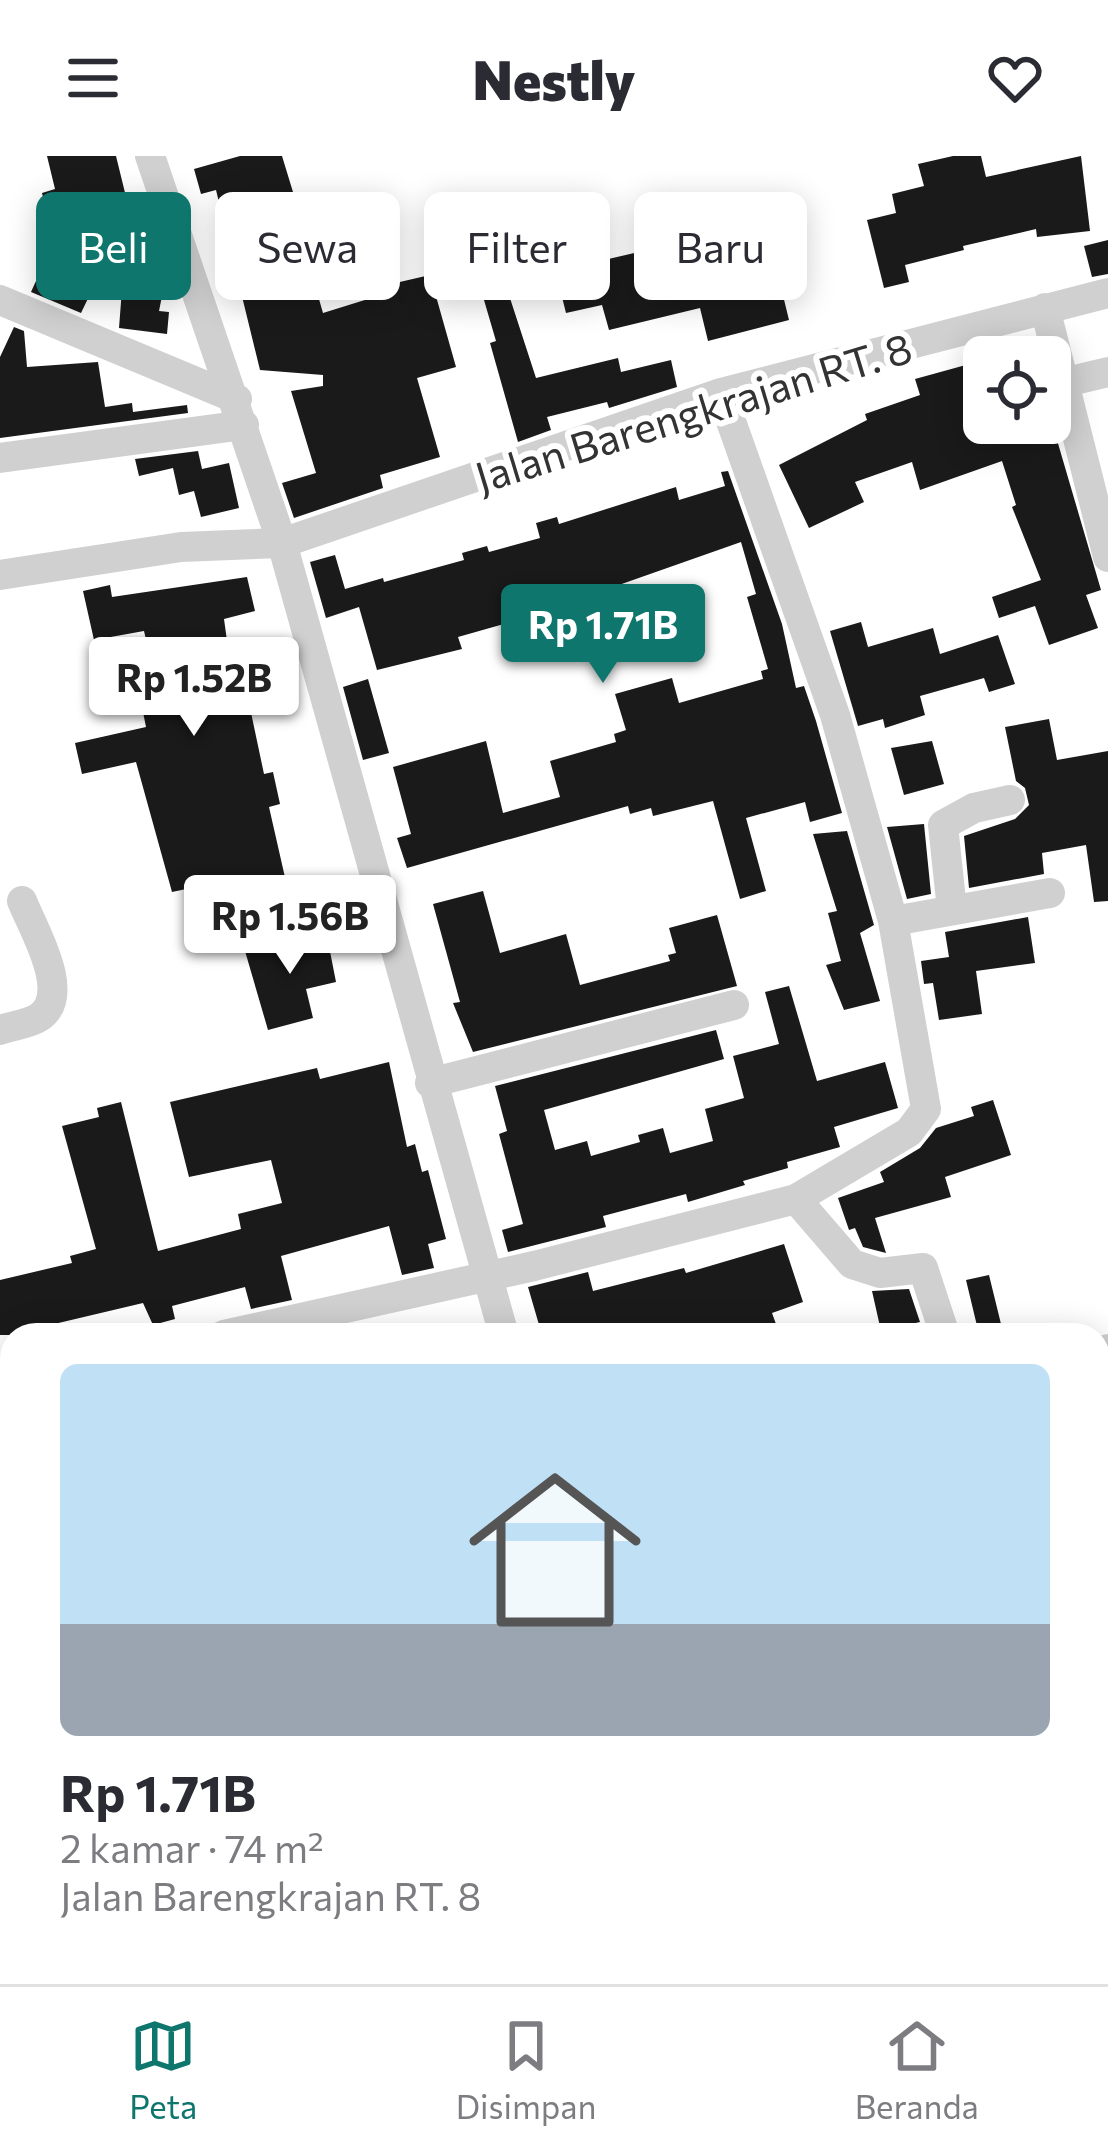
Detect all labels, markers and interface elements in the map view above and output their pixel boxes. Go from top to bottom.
icon: menu [60,45,126,111]
text: Nestly [473,45,635,111]
icon: heart [982,45,1048,111]
chip: Beli [36,192,191,300]
chip: Sewa [215,192,400,300]
chip: Filter [424,192,610,300]
chip: Baru [634,192,807,300]
street label: Jalan Barengkrajan RT. 8 [469,320,917,502]
map controls [963,336,1071,444]
button: locate [963,336,1071,444]
pin: Rp 1.71B [479,584,727,686]
text: Rp 1.71B [528,599,678,647]
pin: Rp 1.52B [70,637,318,739]
text: Rp 1.52B [116,652,272,700]
pin: Rp 1.56B [166,875,414,977]
text: Rp 1.56B [211,890,369,938]
icon: home [447,1442,663,1658]
text: Rp 1.71B [60,1760,256,1823]
text: 2 kamar · 74 m² [60,1823,324,1871]
text: Jalan Barengkrajan RT. 8 [60,1871,481,1919]
tab: Peta [129,2013,197,2126]
tab: Disimpan [456,2013,596,2126]
tab: Beranda [855,2013,979,2126]

